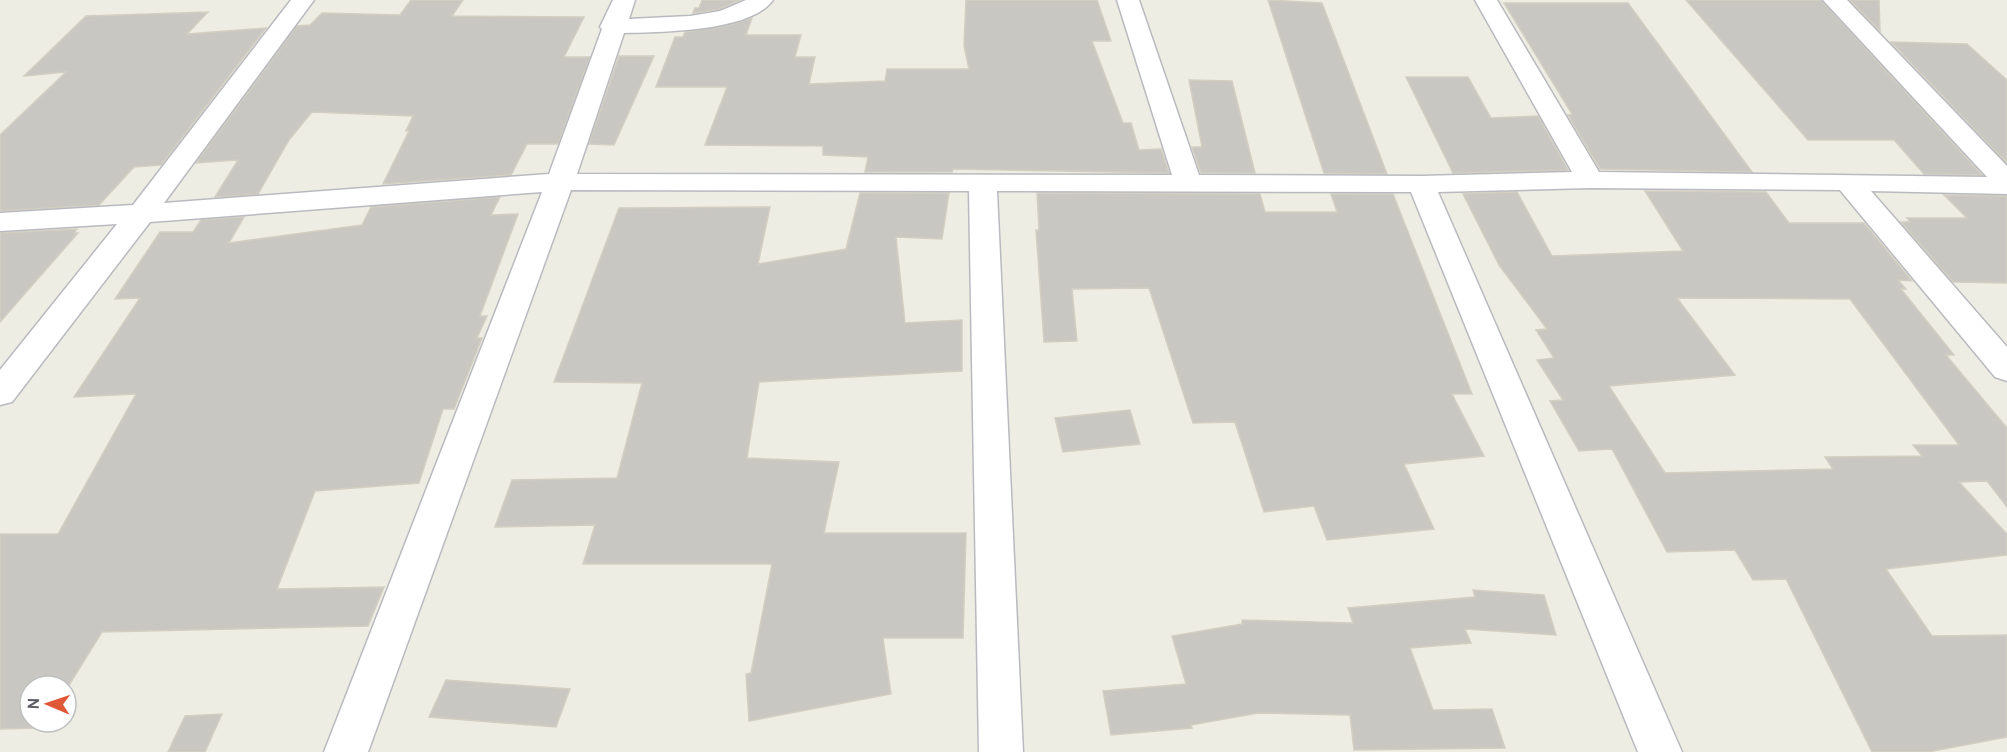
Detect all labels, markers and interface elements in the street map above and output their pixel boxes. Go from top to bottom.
north arrow [18,674,78,734]
text: N [25,697,45,710]

